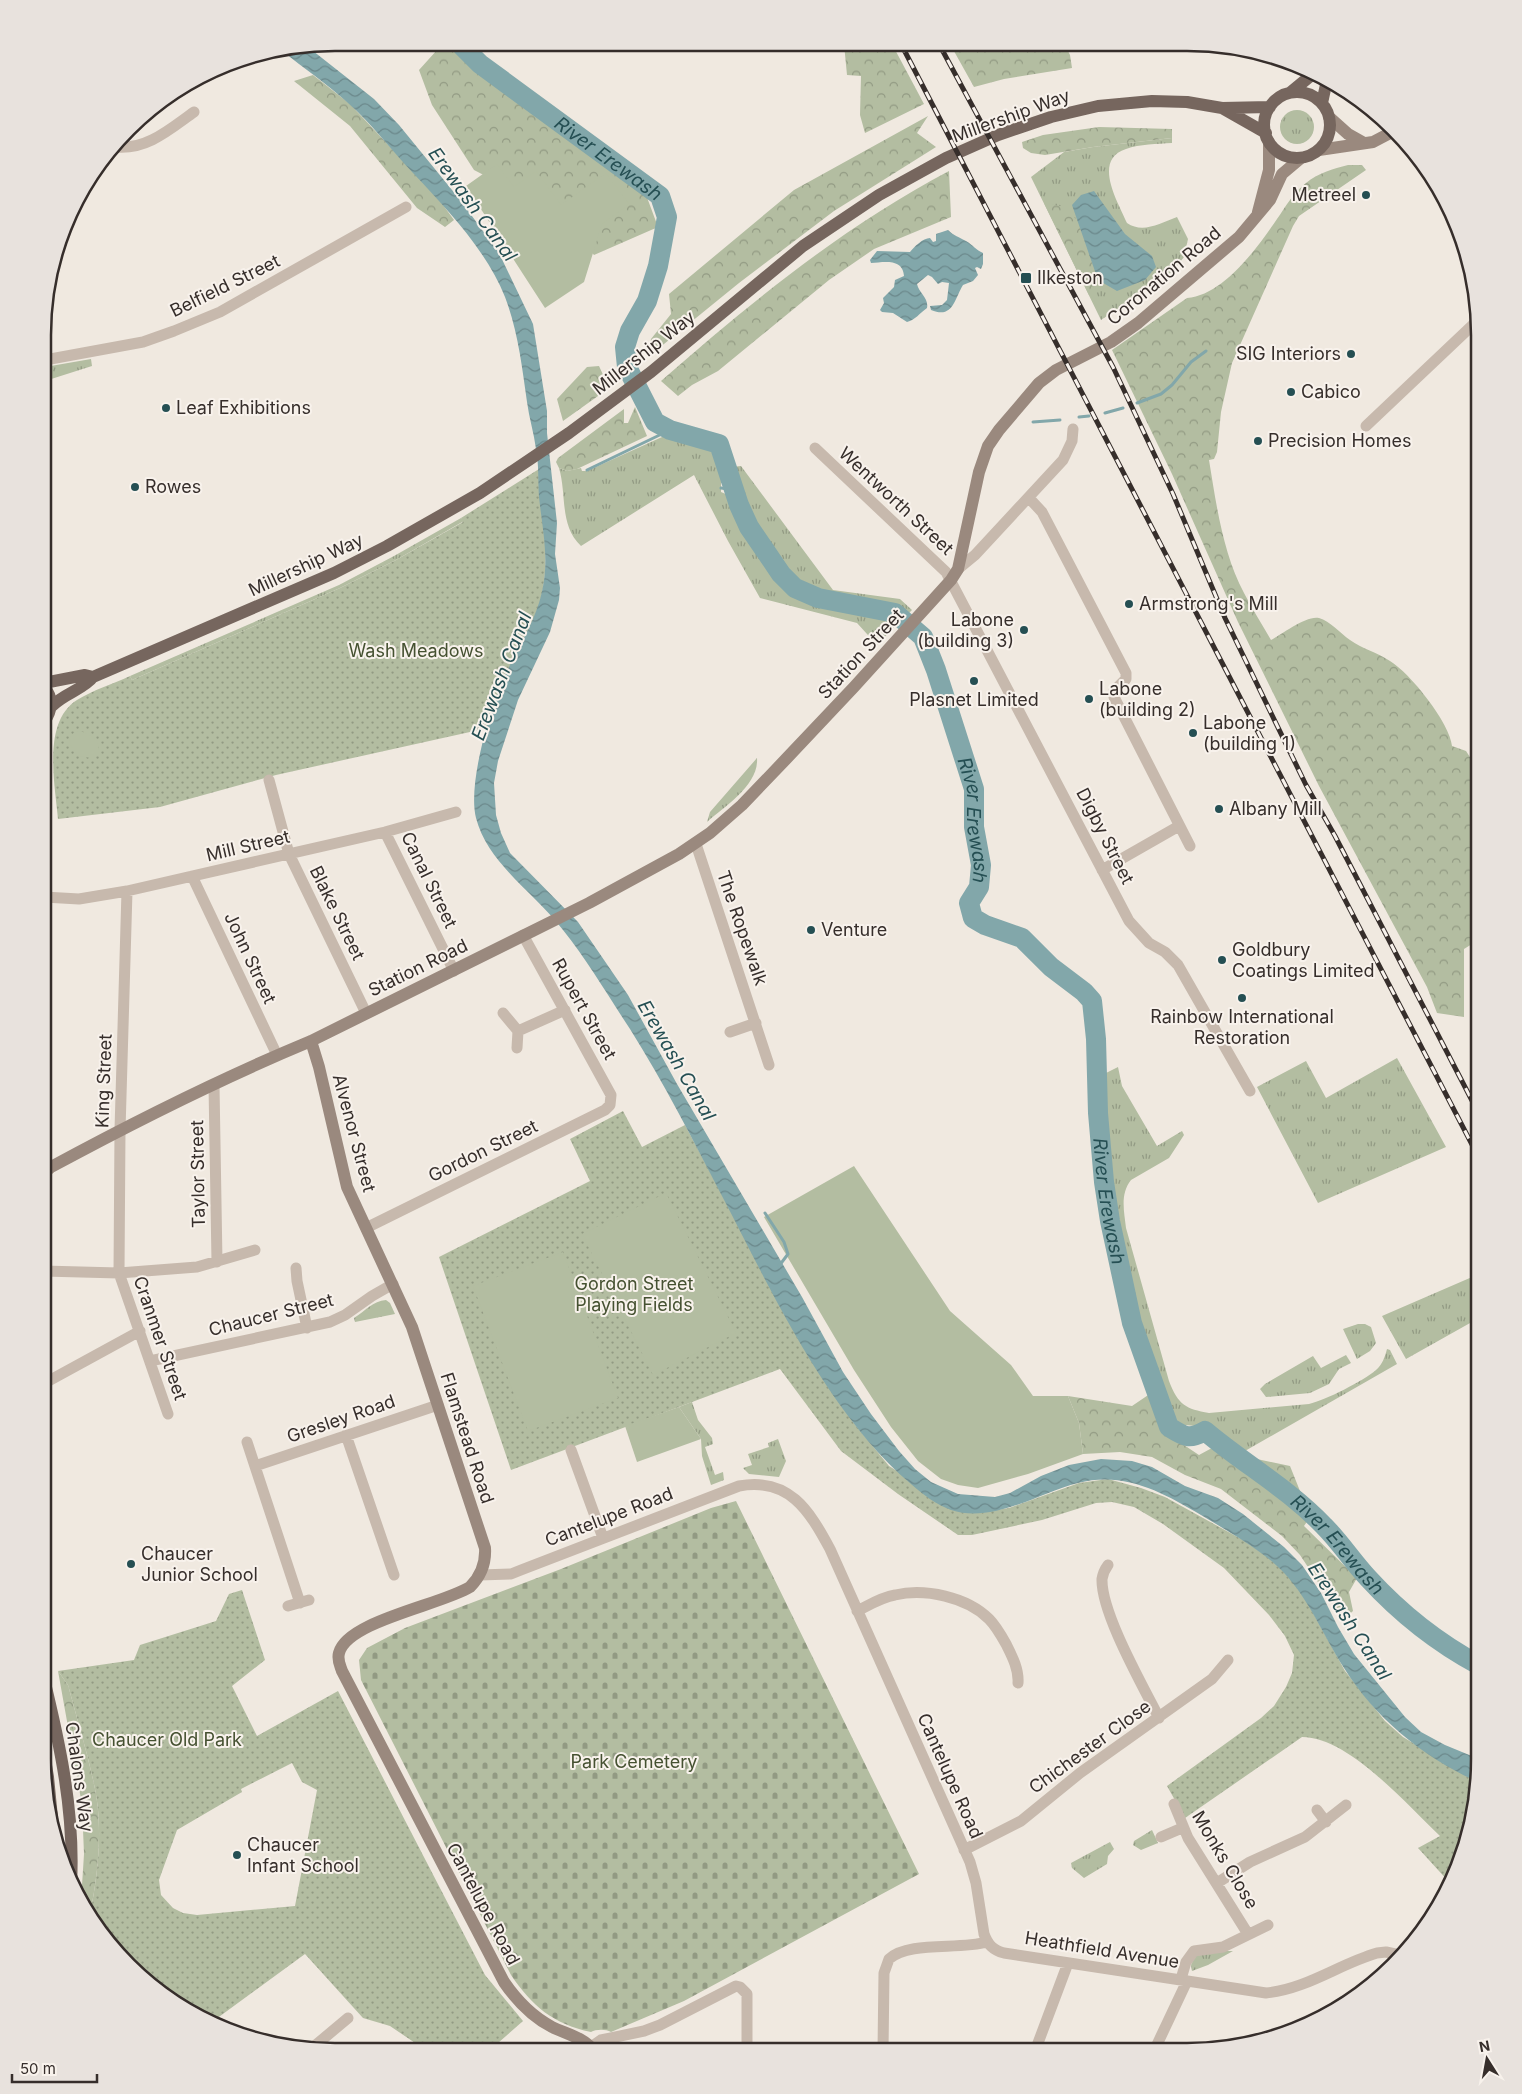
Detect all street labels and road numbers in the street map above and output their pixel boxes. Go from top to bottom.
street label: Millership Way [949,84,1073,147]
street label: Coronation Road [1102,222,1225,329]
street label: Belfield Street [167,250,283,321]
street label: Millership Way [588,306,699,399]
street label: Wentworth Street [835,442,958,559]
street label: Millership Way [245,529,366,600]
street label: Station Street [814,604,908,703]
street label: Digby Street [1072,784,1139,887]
street label: Mill Street [204,826,292,865]
street label: Canal Street [397,828,462,931]
street label: Blake Street [306,862,369,963]
street label: The Ropewalk [713,868,772,988]
street label: John Street [220,909,281,1007]
street label: Station Road [365,934,471,1001]
street label: Rupert Street [548,954,621,1063]
street label: King Street [91,1033,116,1128]
street label: Alvenor Street [329,1072,380,1194]
street label: Gordon Street [425,1115,541,1186]
street label: Taylor Street [186,1120,209,1228]
street label: Cranmer Street [129,1273,192,1403]
street label: Chaucer Street [206,1289,336,1340]
street label: Flamstead Road [436,1370,499,1506]
street label: Gresley Road [284,1390,398,1447]
street label: Cantelupe Road [542,1483,676,1551]
street label: Chichester Close [1025,1695,1155,1798]
street label: Cantelupe Road [913,1710,988,1842]
street label: Chalons Way [61,1720,98,1833]
street label: Monks Close [1188,1807,1263,1912]
street label: Cantelupe Road [442,1839,524,1968]
street label: Heathfield Avenue [1023,1927,1181,1972]

